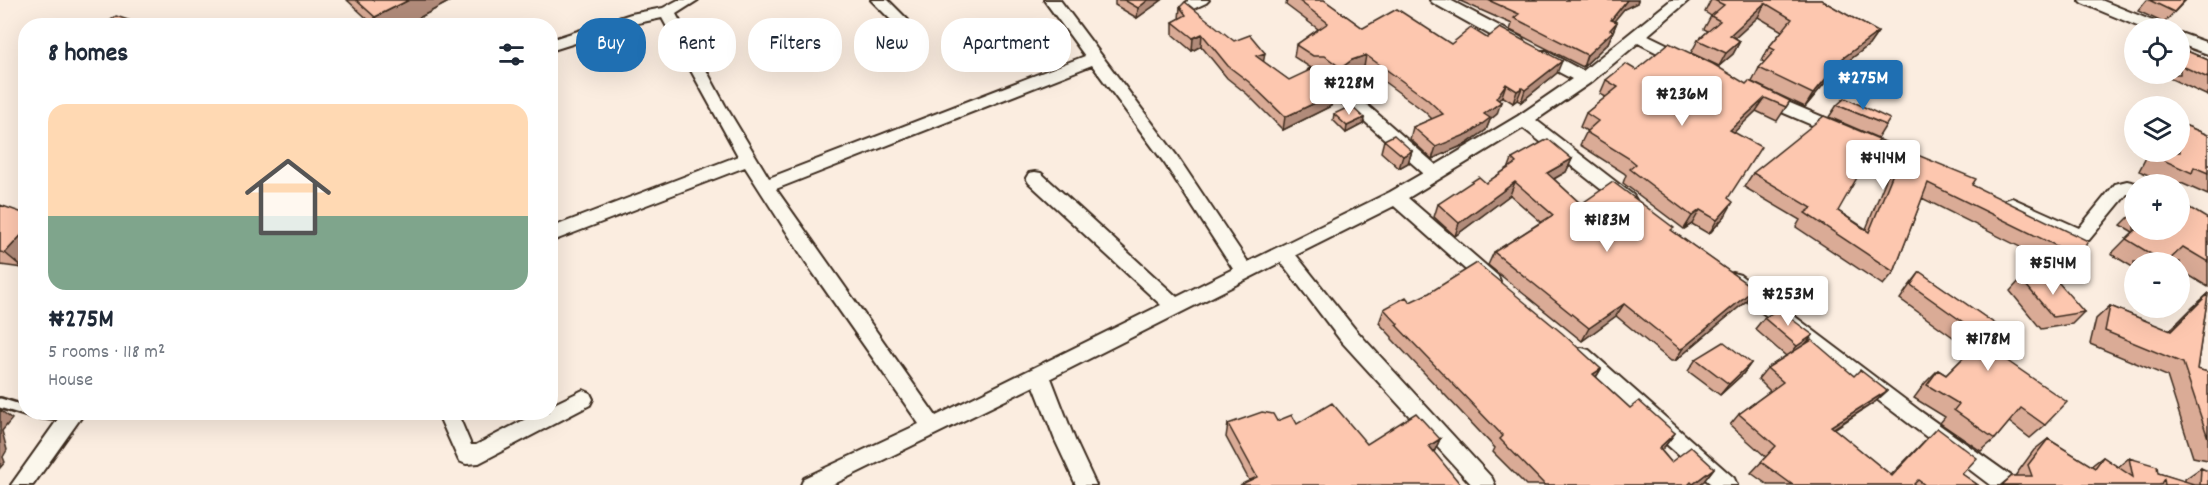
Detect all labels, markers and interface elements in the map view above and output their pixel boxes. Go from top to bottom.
chip: Buy [576,18,646,72]
chip: Rent [658,18,736,72]
chip: Filters [748,18,842,72]
chip: New [854,18,929,72]
chip: Apartment [941,18,1071,72]
map controls [2124,18,2190,318]
button: locate [2124,18,2190,84]
text: 8 homes [48,36,128,73]
icon: filters [495,38,528,71]
pin: ₦275M [1821,60,1905,111]
pin: ₦228M [1307,65,1391,116]
text: ₦275M [1838,65,1888,93]
text: ₦228M [1324,70,1374,98]
pin: ₦236M [1640,76,1724,127]
text: ₦236M [1656,81,1708,109]
button: layers [2124,96,2190,162]
pin: ₦414M [1841,140,1925,191]
icon: home [234,143,342,251]
text: ₦414M [1860,145,1906,173]
button: + [2124,174,2190,240]
pin: ₦183M [1565,202,1649,253]
text: ₦183M [1584,207,1630,235]
pin: ₦514M [2011,245,2095,296]
text: ₦514M [2030,250,2076,278]
button: − [2124,252,2190,318]
pin: ₦253M [1746,276,1830,327]
text: ₦253M [1762,281,1814,309]
text: ₦275M [48,302,114,339]
pin: ₦178M [1946,321,2030,372]
text: ₦178M [1966,326,2010,354]
text: 5 rooms · 118 m² [48,339,165,367]
text: House [48,367,93,395]

